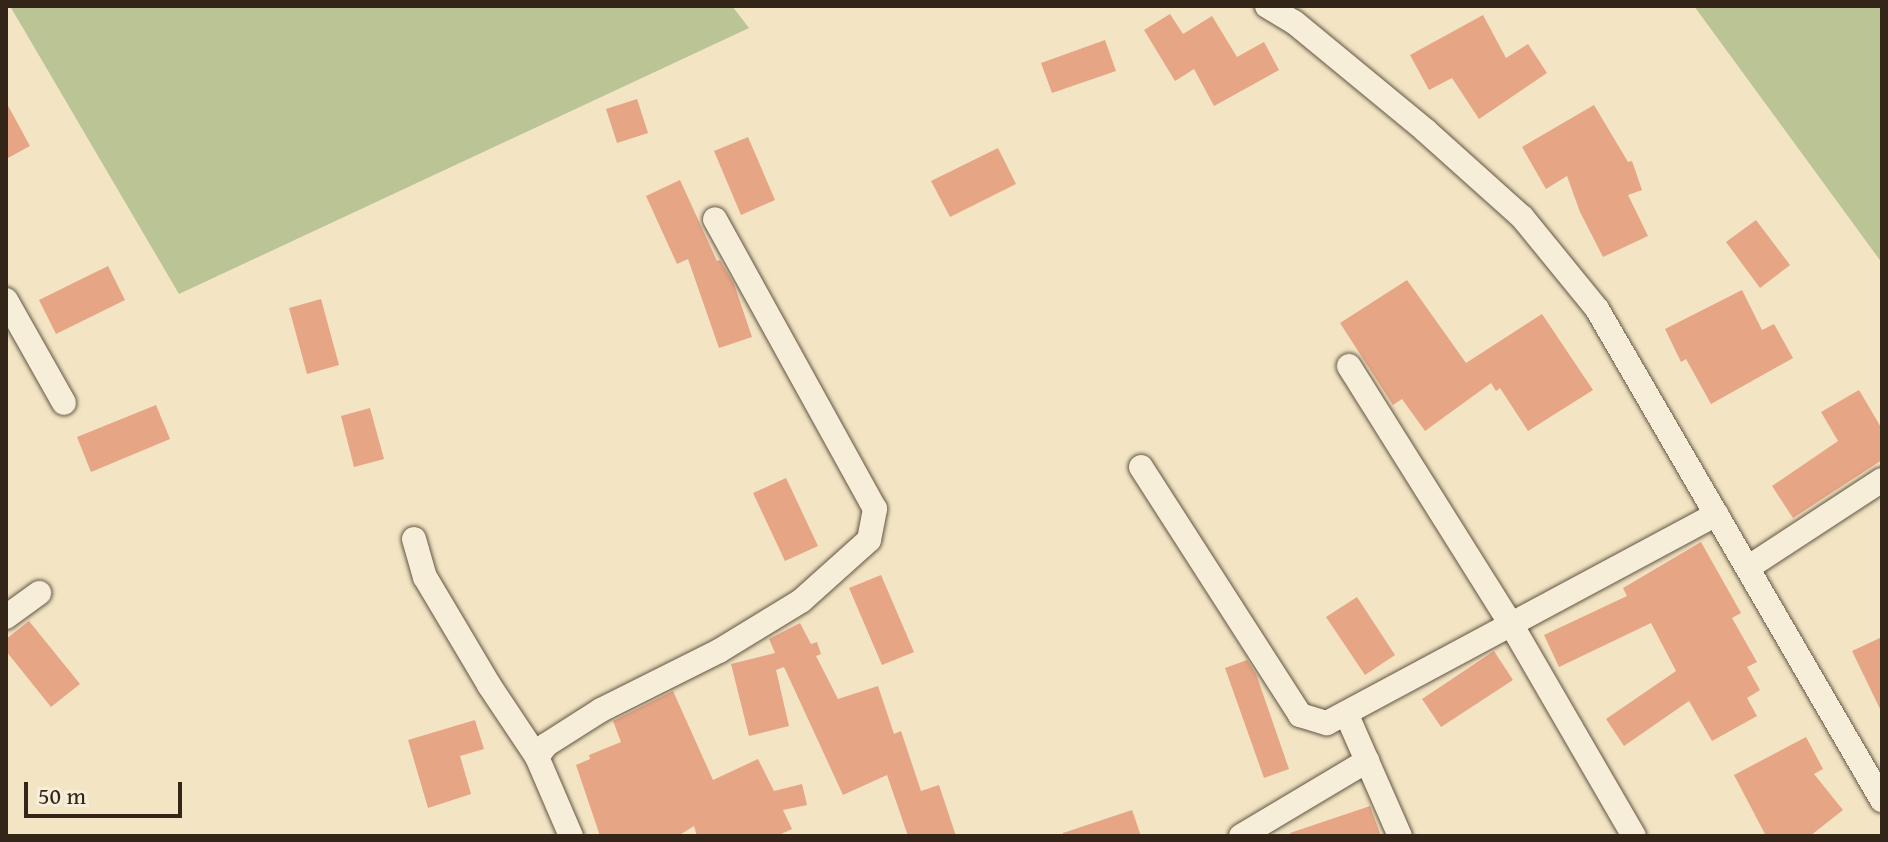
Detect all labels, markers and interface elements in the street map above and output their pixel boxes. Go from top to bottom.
scale bar [28,766,186,816]
text: 50 m [38,778,86,813]

